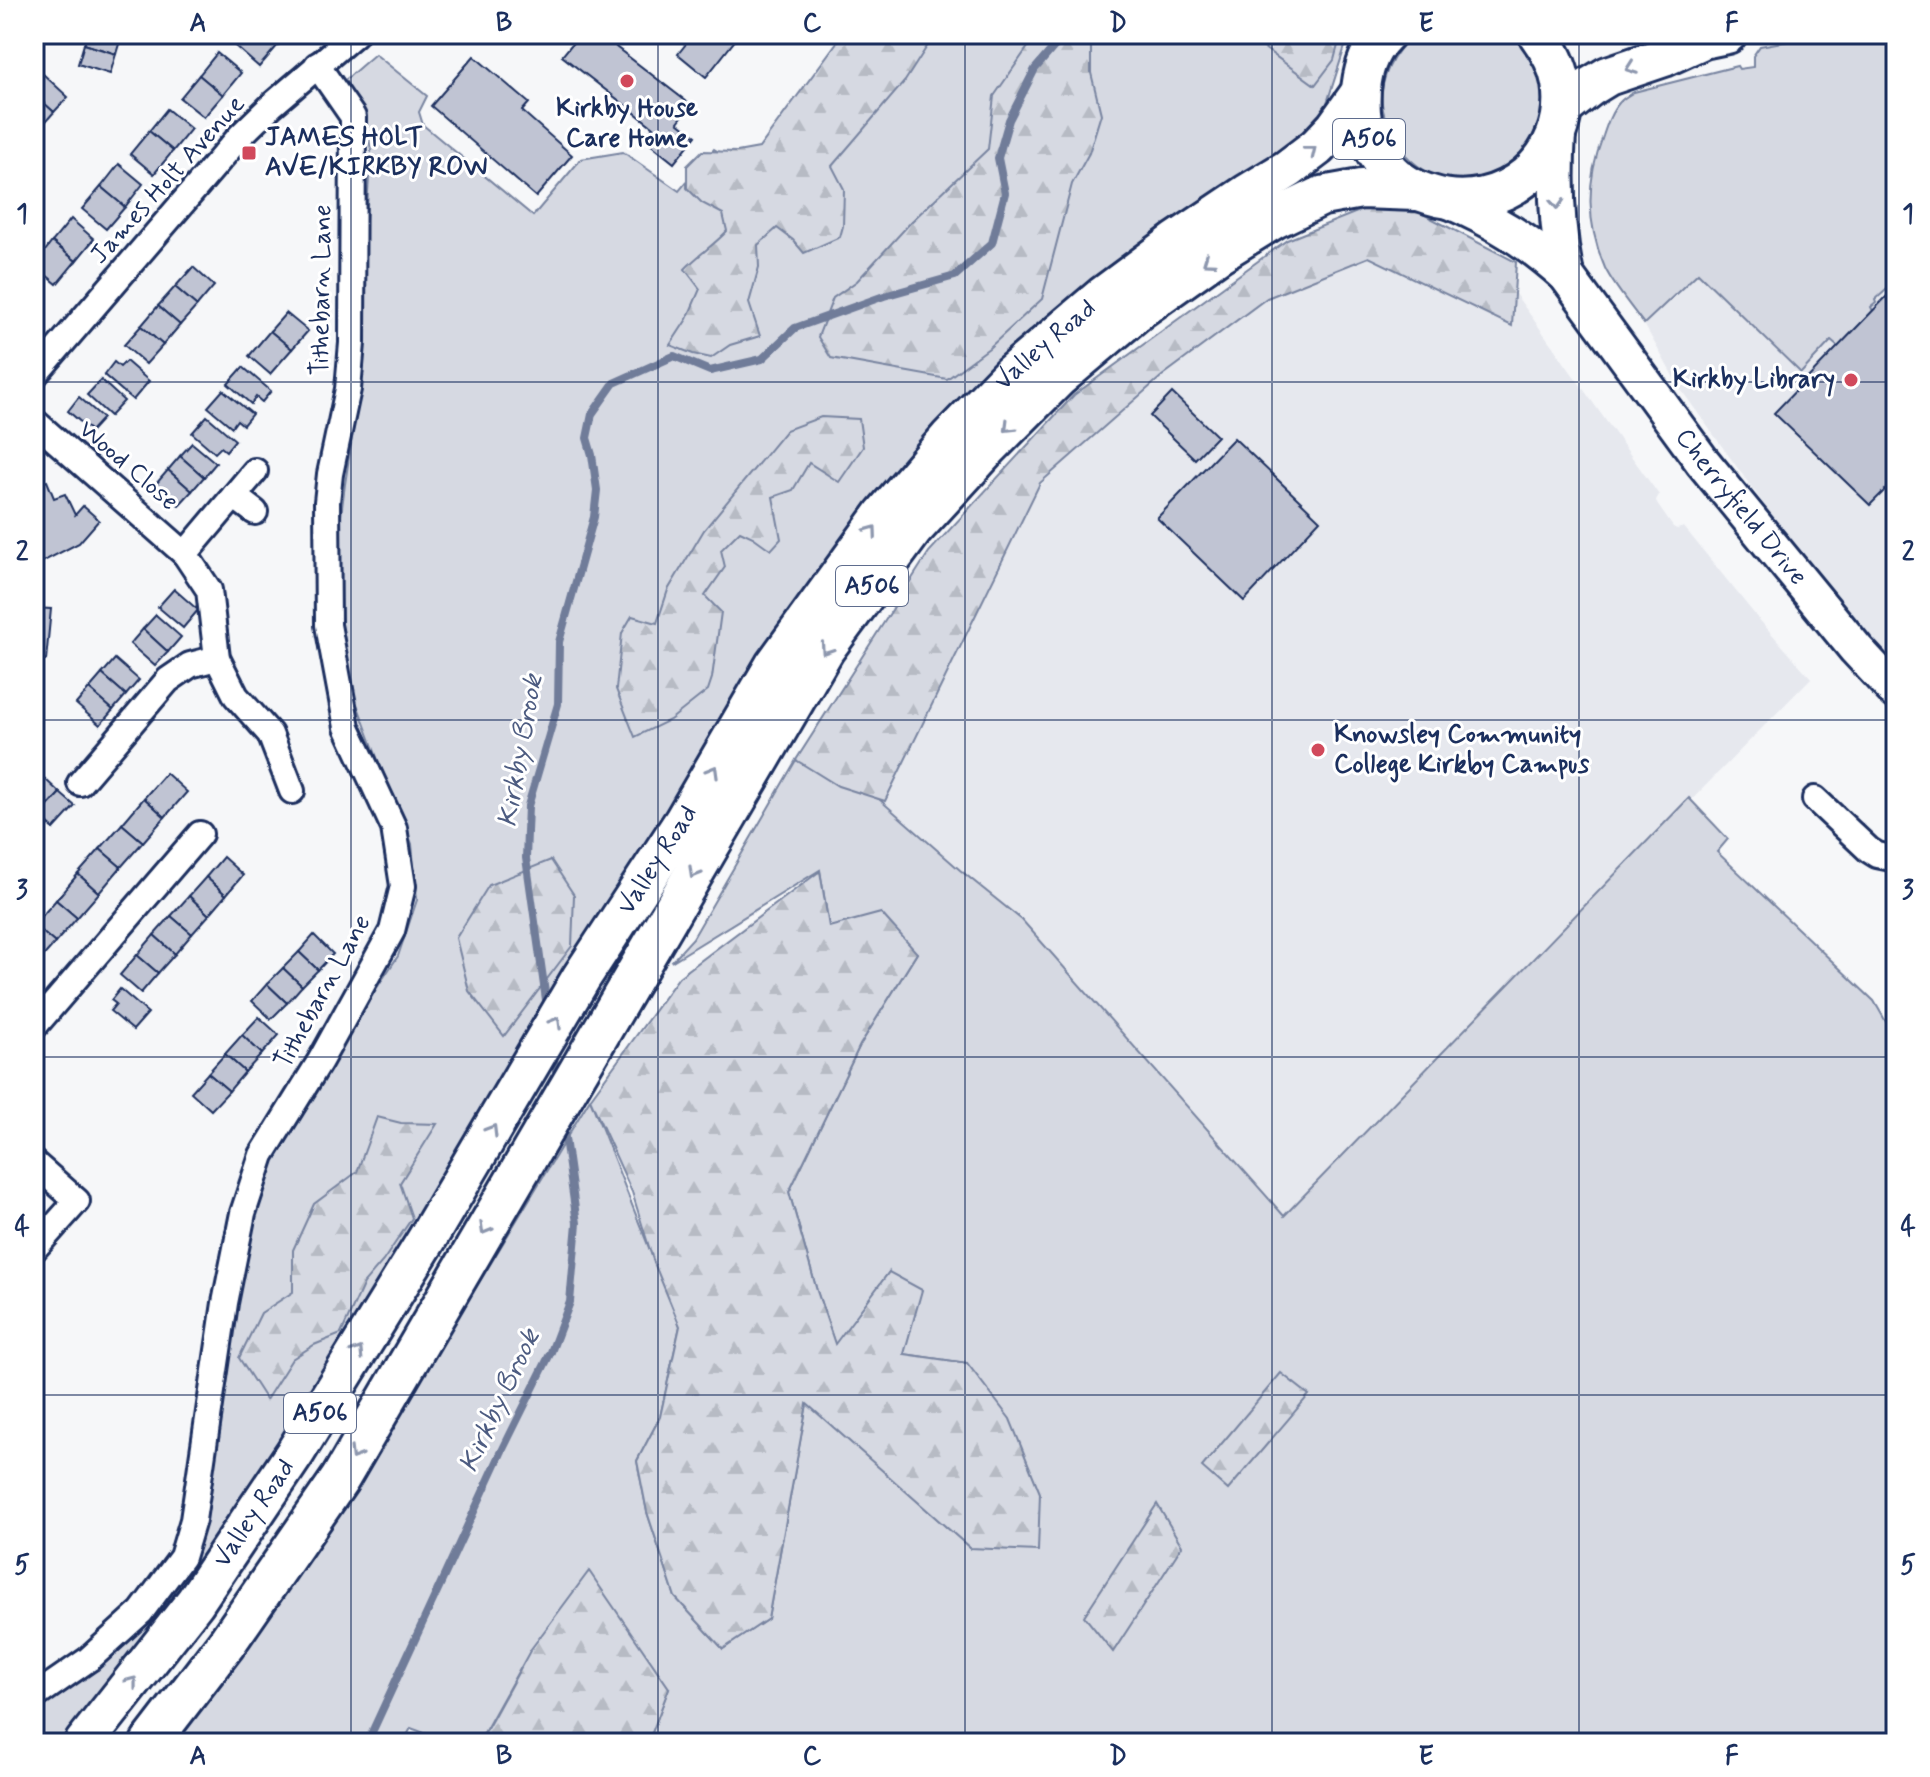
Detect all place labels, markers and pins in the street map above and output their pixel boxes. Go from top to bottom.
marker: Kirkby House Care Home [618,72,636,90]
place label: Kirkby House Care Home [556,92,698,156]
place label: JAMES HOLT AVE/KIRKBY ROW [265,121,488,185]
marker: JAMES HOLT AVE/KIRKBY ROW [240,144,258,162]
place label: Kirkby Library [1673,363,1835,397]
marker: Kirkby Library [1842,371,1860,389]
place label: Knowsley Community College Kirkby Campus [1334,718,1590,783]
marker: Knowsley Community College Kirkby Campus [1309,741,1327,759]

